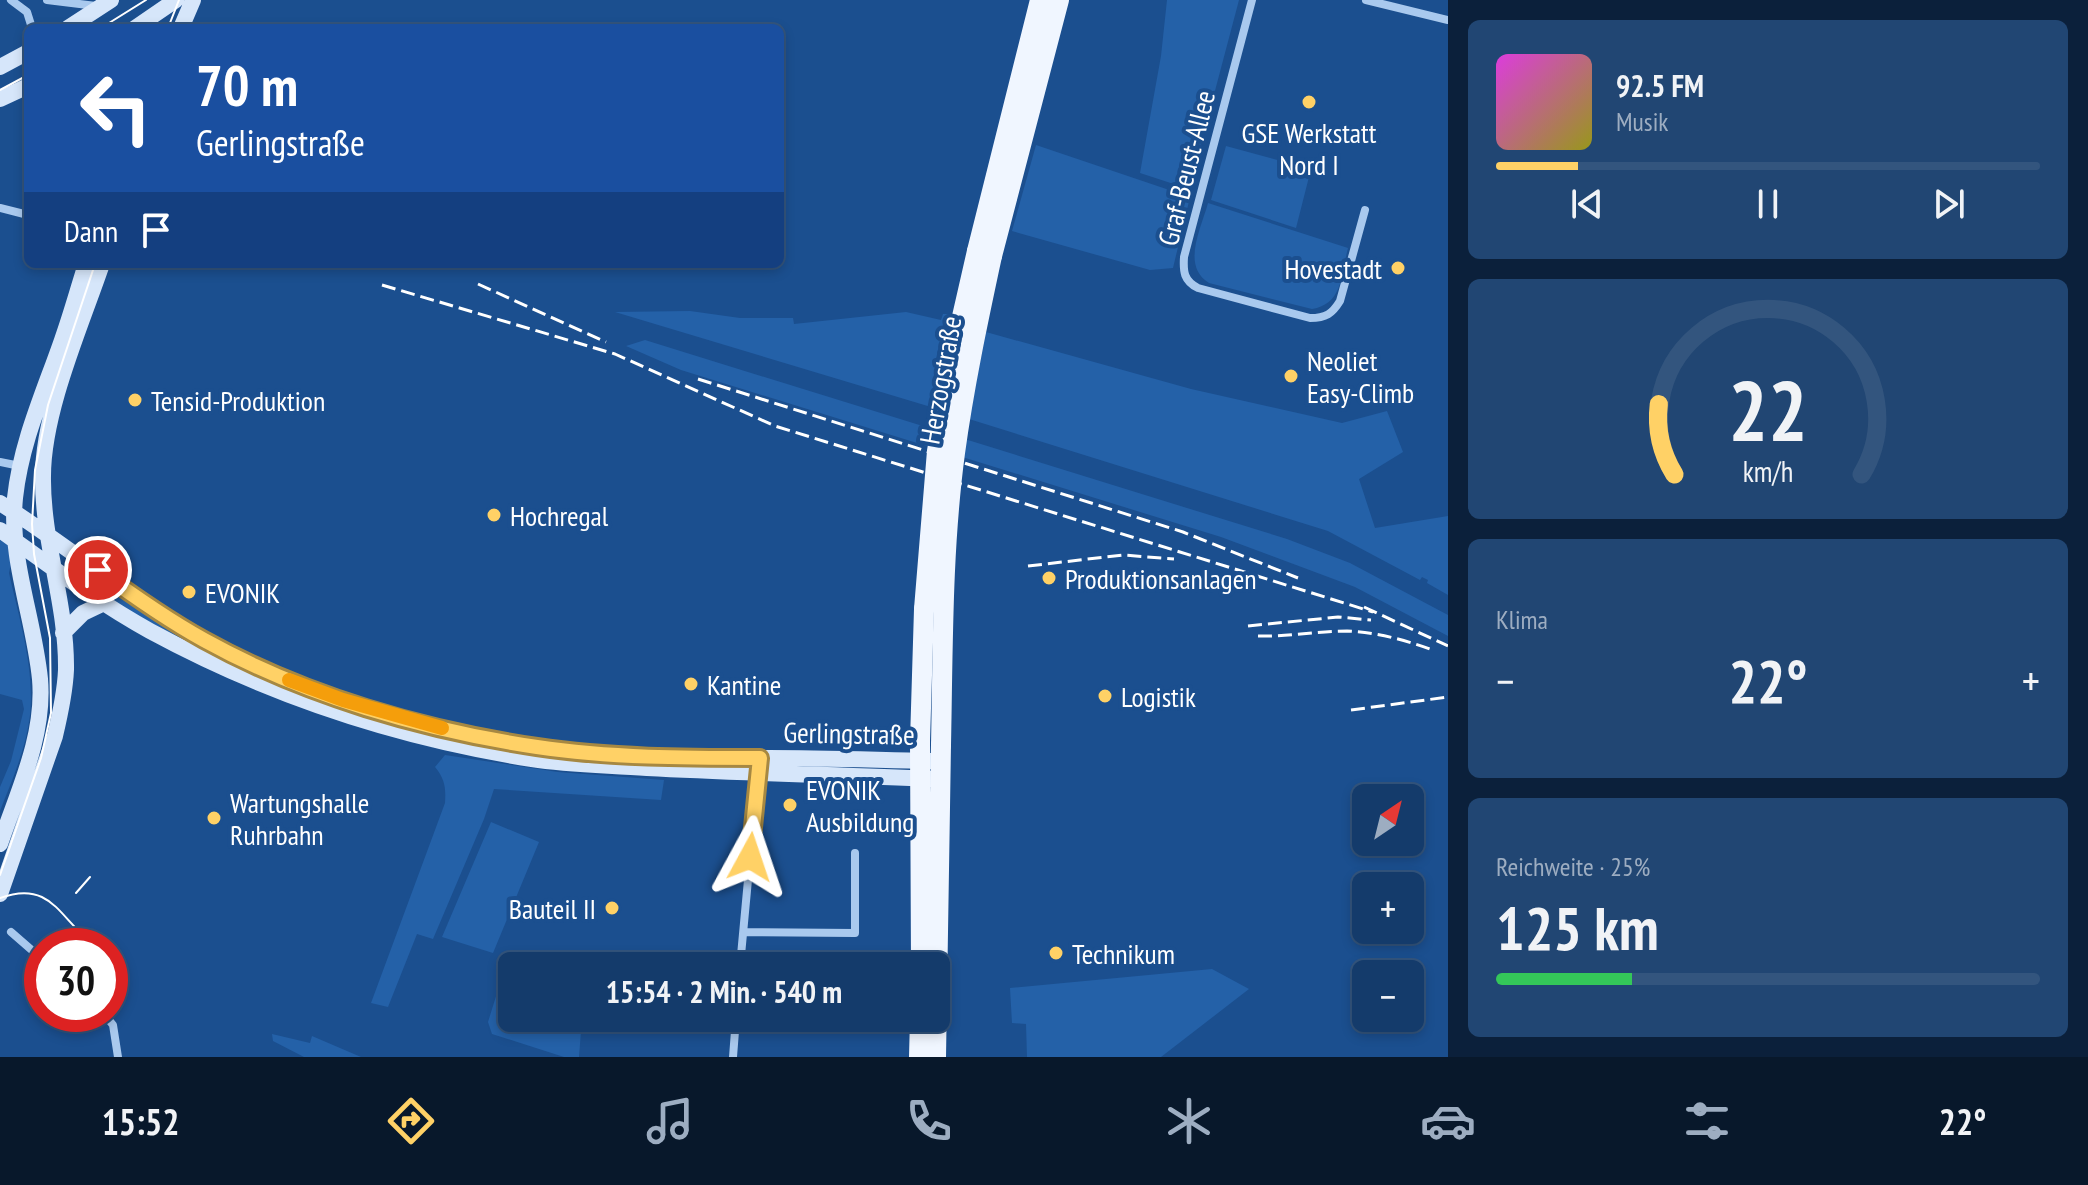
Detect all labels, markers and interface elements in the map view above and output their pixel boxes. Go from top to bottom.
text: 70 m [196,49,298,121]
icon: left [64,56,168,160]
text: 92.5 FM [1616,66,1704,105]
street label: Graf-Beust-Allee [1149,87,1223,249]
marker: GSE Werkstatt Nord I [1300,93,1318,111]
text: Musik [1616,105,1668,138]
place label: GSE Werkstatt Nord I [1242,114,1377,183]
text: Gerlingstraße [196,119,365,166]
icon: previous [1565,182,1609,226]
icon: pause [1746,182,1790,226]
icon: next [1927,182,1971,226]
icon: arrive [134,208,178,252]
text: Dann [64,211,118,250]
place label: Hovestadt [1285,250,1382,287]
marker: Hovestadt [1389,259,1407,277]
street label: Herzogstraße [911,313,969,447]
place label: Neoliet Easy-Climb [1307,342,1414,411]
text: 22 [1728,355,1808,463]
marker: Neoliet Easy-Climb [1282,367,1300,385]
place label: Tensid-Produktion [151,382,325,419]
marker: Tensid-Produktion [126,391,144,409]
text: km/h [1743,453,1793,490]
place label: Hochregal [510,497,609,534]
marker: Hochregal [485,506,503,524]
pin [64,536,132,604]
icon: arrive [76,548,120,592]
place label: Produktionsanlagen [1065,560,1257,597]
marker: Produktionsanlagen [1040,569,1058,587]
place label: EVONIK [205,574,280,611]
marker: EVONIK [180,583,198,601]
text: Klima [1496,603,1548,636]
text: 22° [1728,642,1808,720]
text: − [1496,652,1514,709]
text: + [2022,652,2040,709]
place label: Kantine [707,666,781,703]
marker: Kantine [682,675,700,693]
place label: Logistik [1121,678,1196,715]
marker: Logistik [1096,687,1114,705]
street label: Gerlingstraße [783,713,915,753]
place label: EVONIK Ausbildung [806,771,914,840]
place label: Wartungshalle Ruhrbahn [230,784,369,853]
north arrow [1352,784,1424,856]
map controls [1352,784,1424,1032]
marker: EVONIK Ausbildung [781,796,799,814]
marker: Wartungshalle Ruhrbahn [205,809,223,827]
position arrow [708,815,792,899]
text: Reichweite · 25% [1496,850,1650,883]
button: + [1352,872,1424,944]
text: 125 km [1496,889,1659,967]
place label: Bauteil II [509,890,596,927]
marker: Bauteil II [603,899,621,917]
speed limit sign: 30 [24,928,128,1032]
place label: Technikum [1072,935,1175,972]
marker: Technikum [1047,944,1065,962]
button: − [1352,960,1424,1032]
text: 15:54 · 2 Min. · 540 m [606,972,842,1011]
icon: directions [383,1093,439,1149]
icon: music [642,1093,698,1149]
icon: phone [901,1093,957,1149]
icon: climate [1161,1093,1217,1149]
icon: car [1420,1093,1476,1149]
icon: filters [1679,1093,1735,1149]
text: 15:52 [102,1098,180,1145]
text: 22° [1939,1098,1986,1145]

